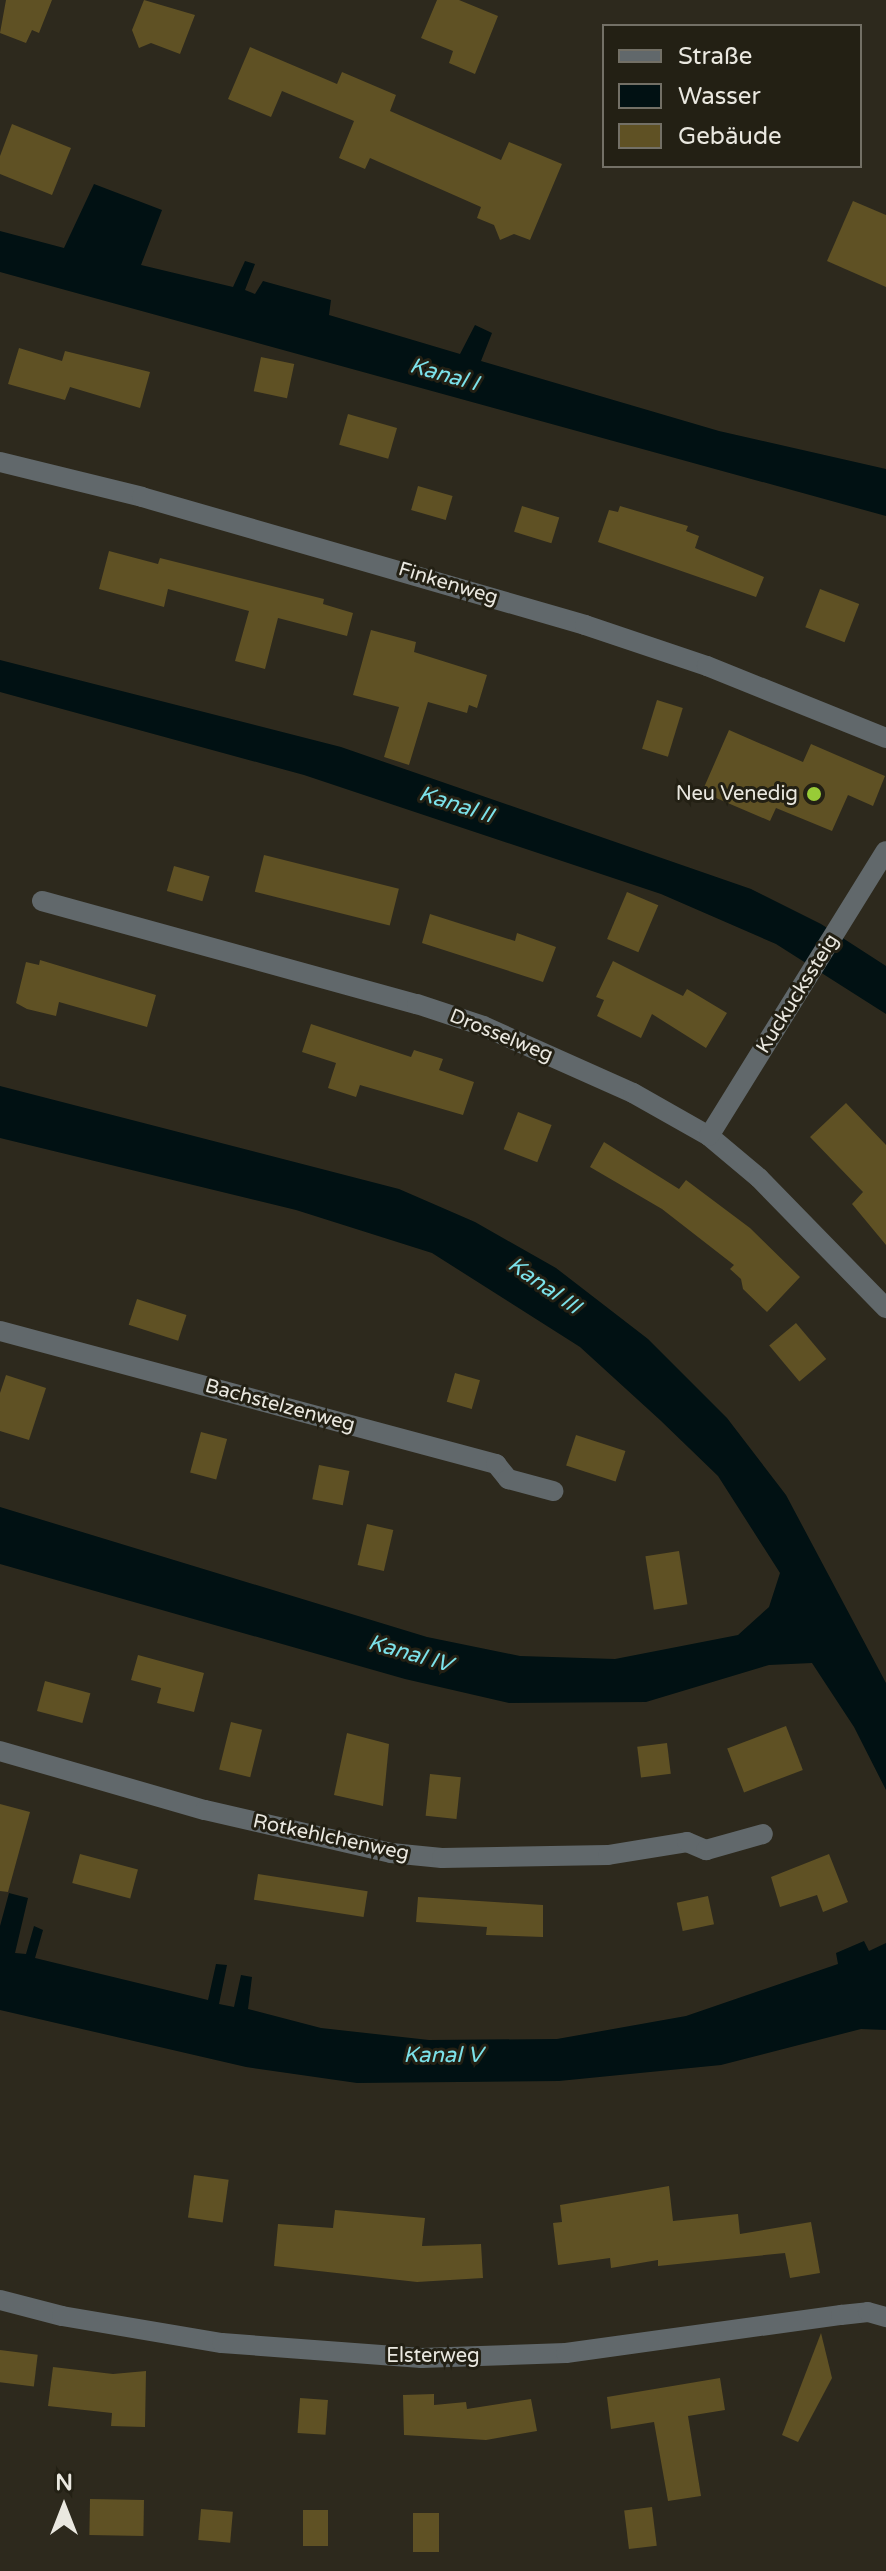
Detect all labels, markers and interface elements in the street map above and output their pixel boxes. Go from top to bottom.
legend [602,24,862,168]
text: Straße [678,42,752,71]
text: Wasser [678,82,761,111]
text: Gebäude [678,122,782,151]
water label: Kanal I [407,353,481,397]
street label: Finkenweg [395,557,501,611]
water label: Kanal II [415,781,497,829]
place label: Neu Venedig [676,782,798,806]
marker: Neu Venedig [805,785,823,803]
street label: Kuckuckssteig [752,930,844,1058]
street label: Drosselweg [446,1004,556,1068]
water label: Kanal III [502,1251,586,1321]
street label: Bachstelzenweg [202,1374,358,1438]
water label: Kanal IV [365,1630,455,1678]
street label: Rotkehlchenweg [251,1810,411,1866]
water label: Kanal V [403,2043,483,2069]
street label: Elsterweg [386,2344,480,2368]
north arrow [24,2467,104,2547]
text: N [55,2470,73,2496]

